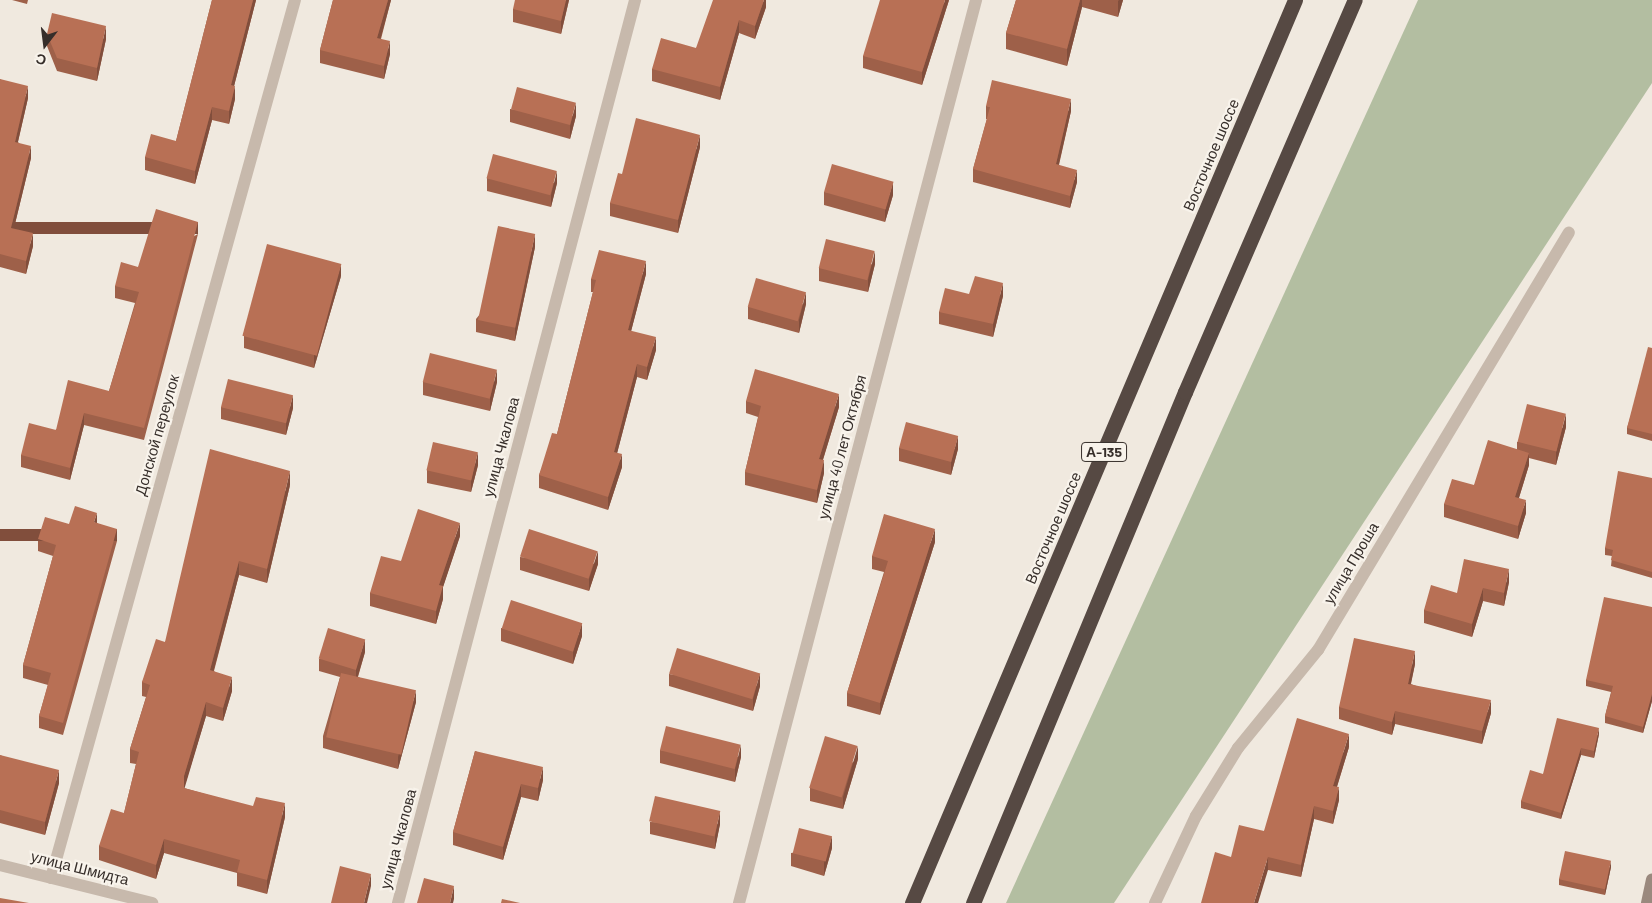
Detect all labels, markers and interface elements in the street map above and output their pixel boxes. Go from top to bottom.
north arrow [20,20,70,70]
text: С [34,50,48,69]
street label: Восточное шоссе [1179,96,1243,214]
street label: Донской переулок [131,372,183,498]
street label: улица 40 лет Октября [814,373,870,521]
street label: улица Чкалова [479,395,523,499]
road number: А-135 [1080,441,1128,464]
street label: Восточное шоссе [1021,469,1085,587]
street label: улица Проша [1320,519,1382,607]
street label: улица Чкалова [376,787,420,891]
street label: улица Шмидта [29,847,131,889]

